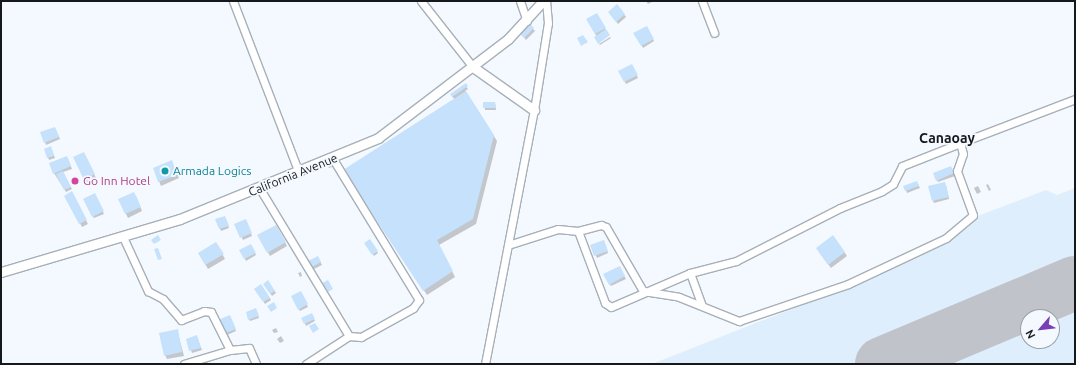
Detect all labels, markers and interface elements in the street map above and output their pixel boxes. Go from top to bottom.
district label: Canaoay [919,130,975,146]
street label: California Avenue [246,151,340,199]
place label: Armada Logics [173,164,252,178]
marker: Armada Logics [160,166,170,176]
place label: Go Inn Hotel [83,174,150,188]
marker: Go Inn Hotel [70,176,80,186]
north arrow [1020,309,1060,349]
text: N [1023,328,1038,341]

